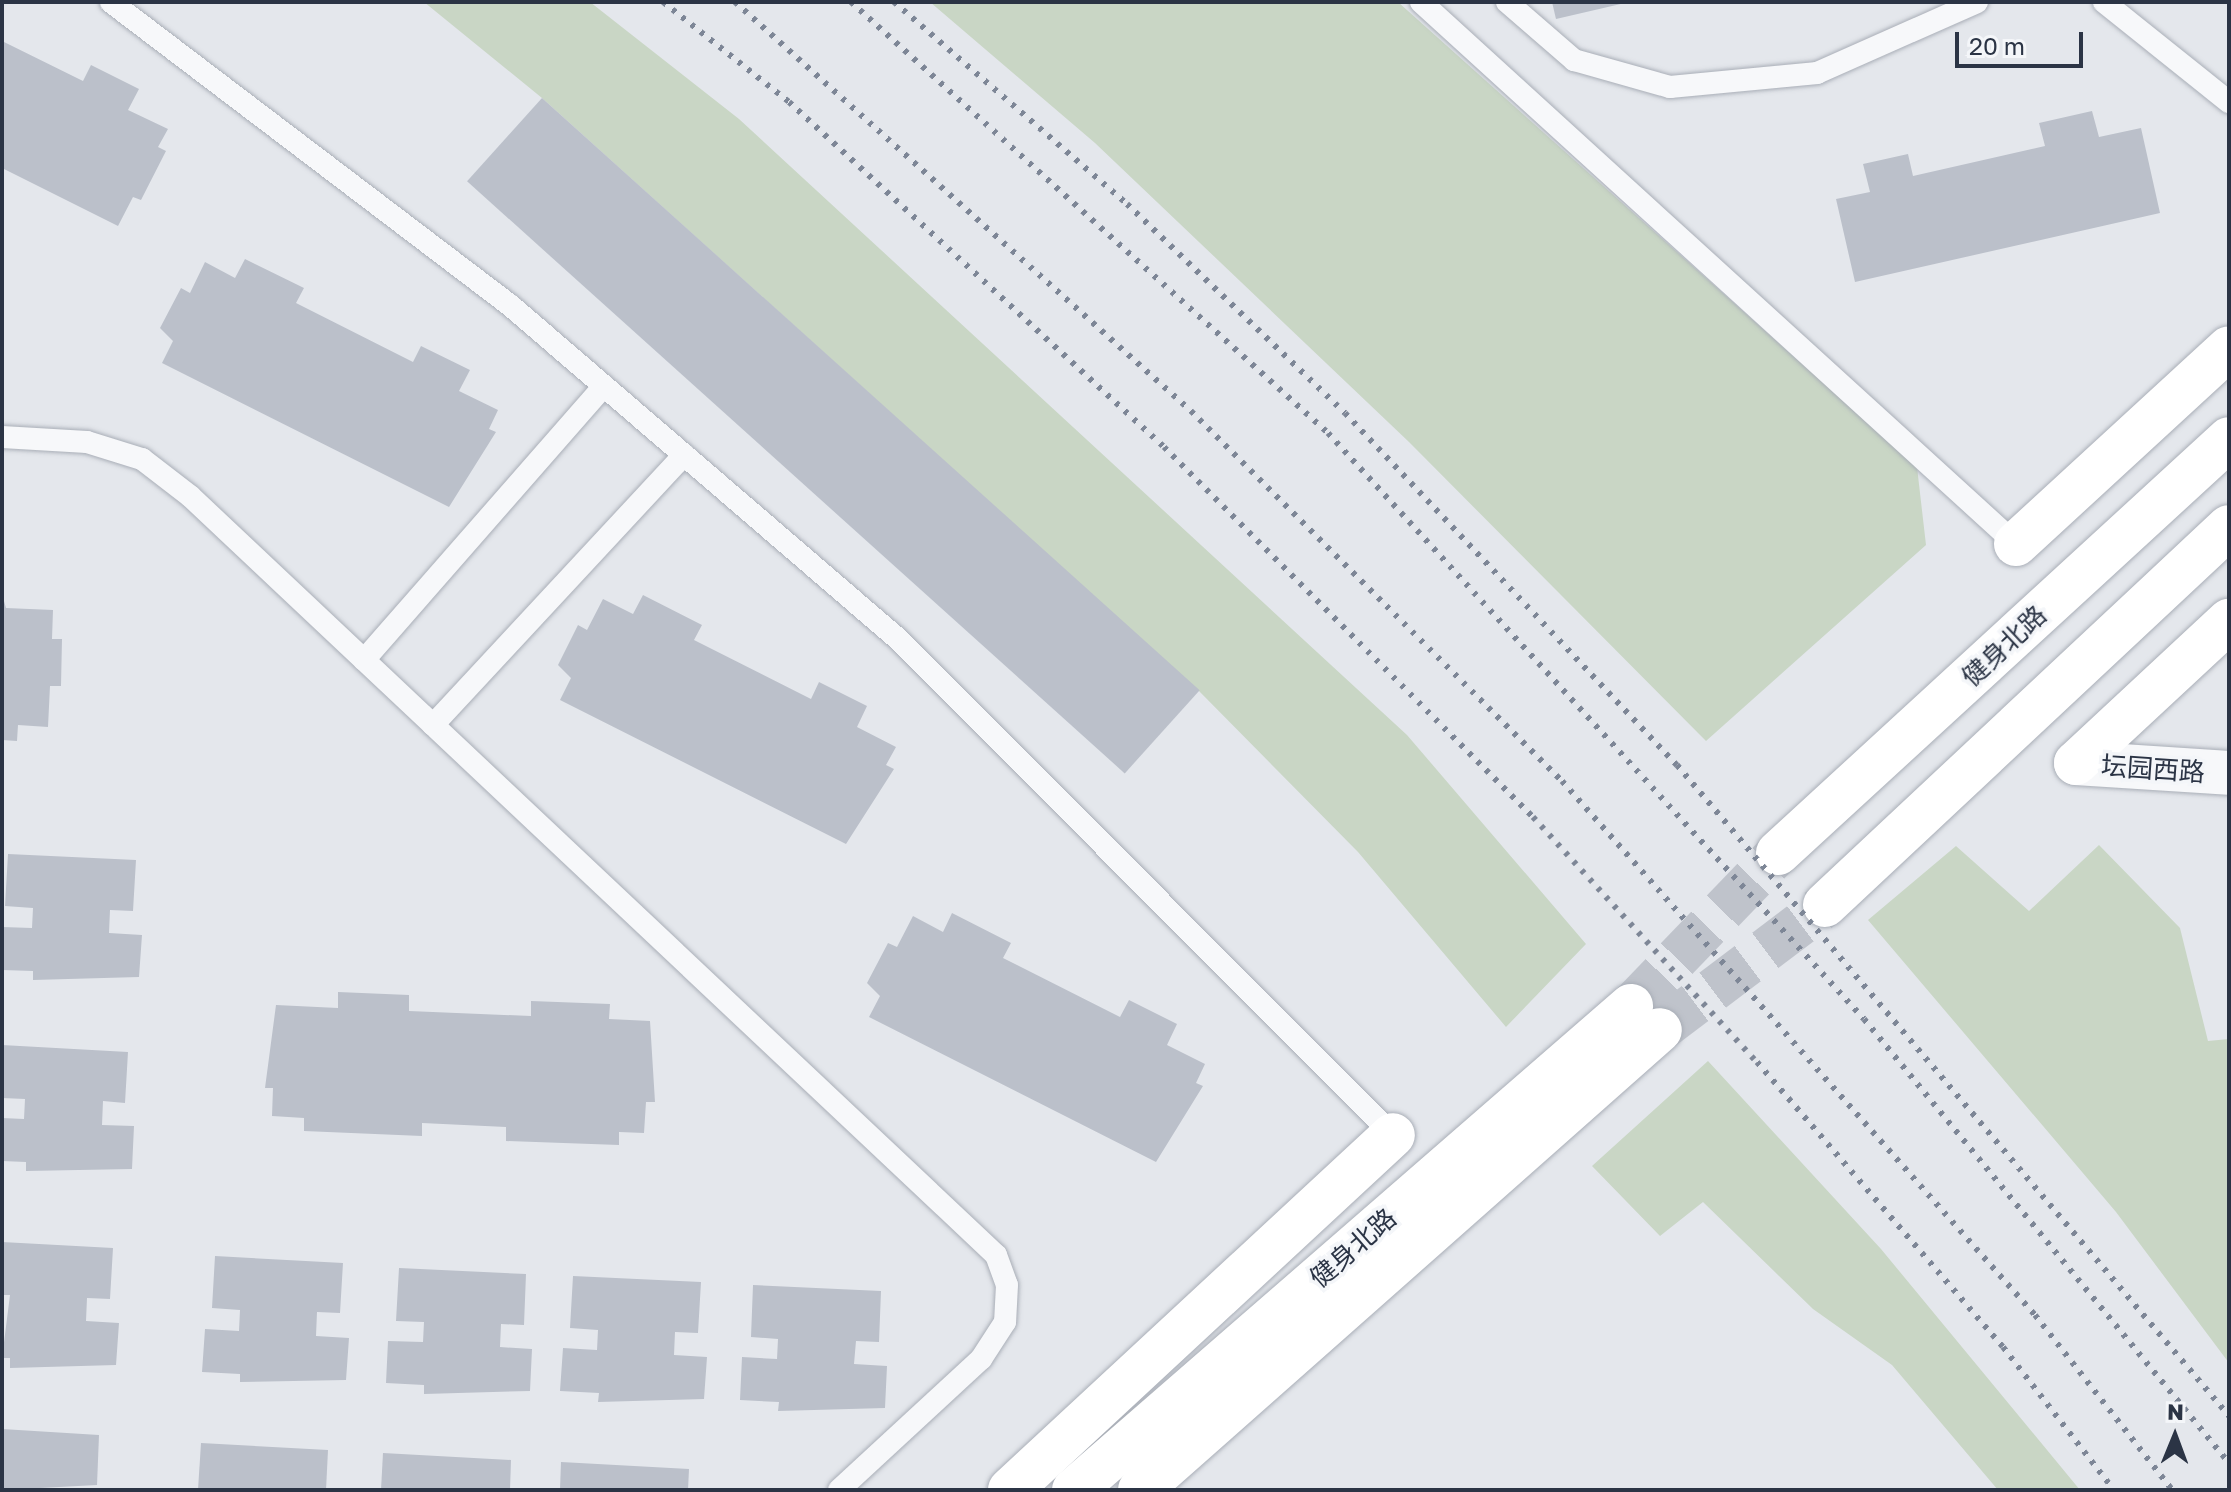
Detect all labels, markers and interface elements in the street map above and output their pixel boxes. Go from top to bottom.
scale bar [1959,16,2087,66]
text: 20 m [1969,31,2025,60]
street label: 健身北路 [1955,599,2053,693]
street label: 坛园西路 [2100,750,2206,788]
street label: 健身北路 [1304,1202,1402,1294]
north arrow [2135,1396,2215,1476]
text: N [2167,1398,2184,1425]

